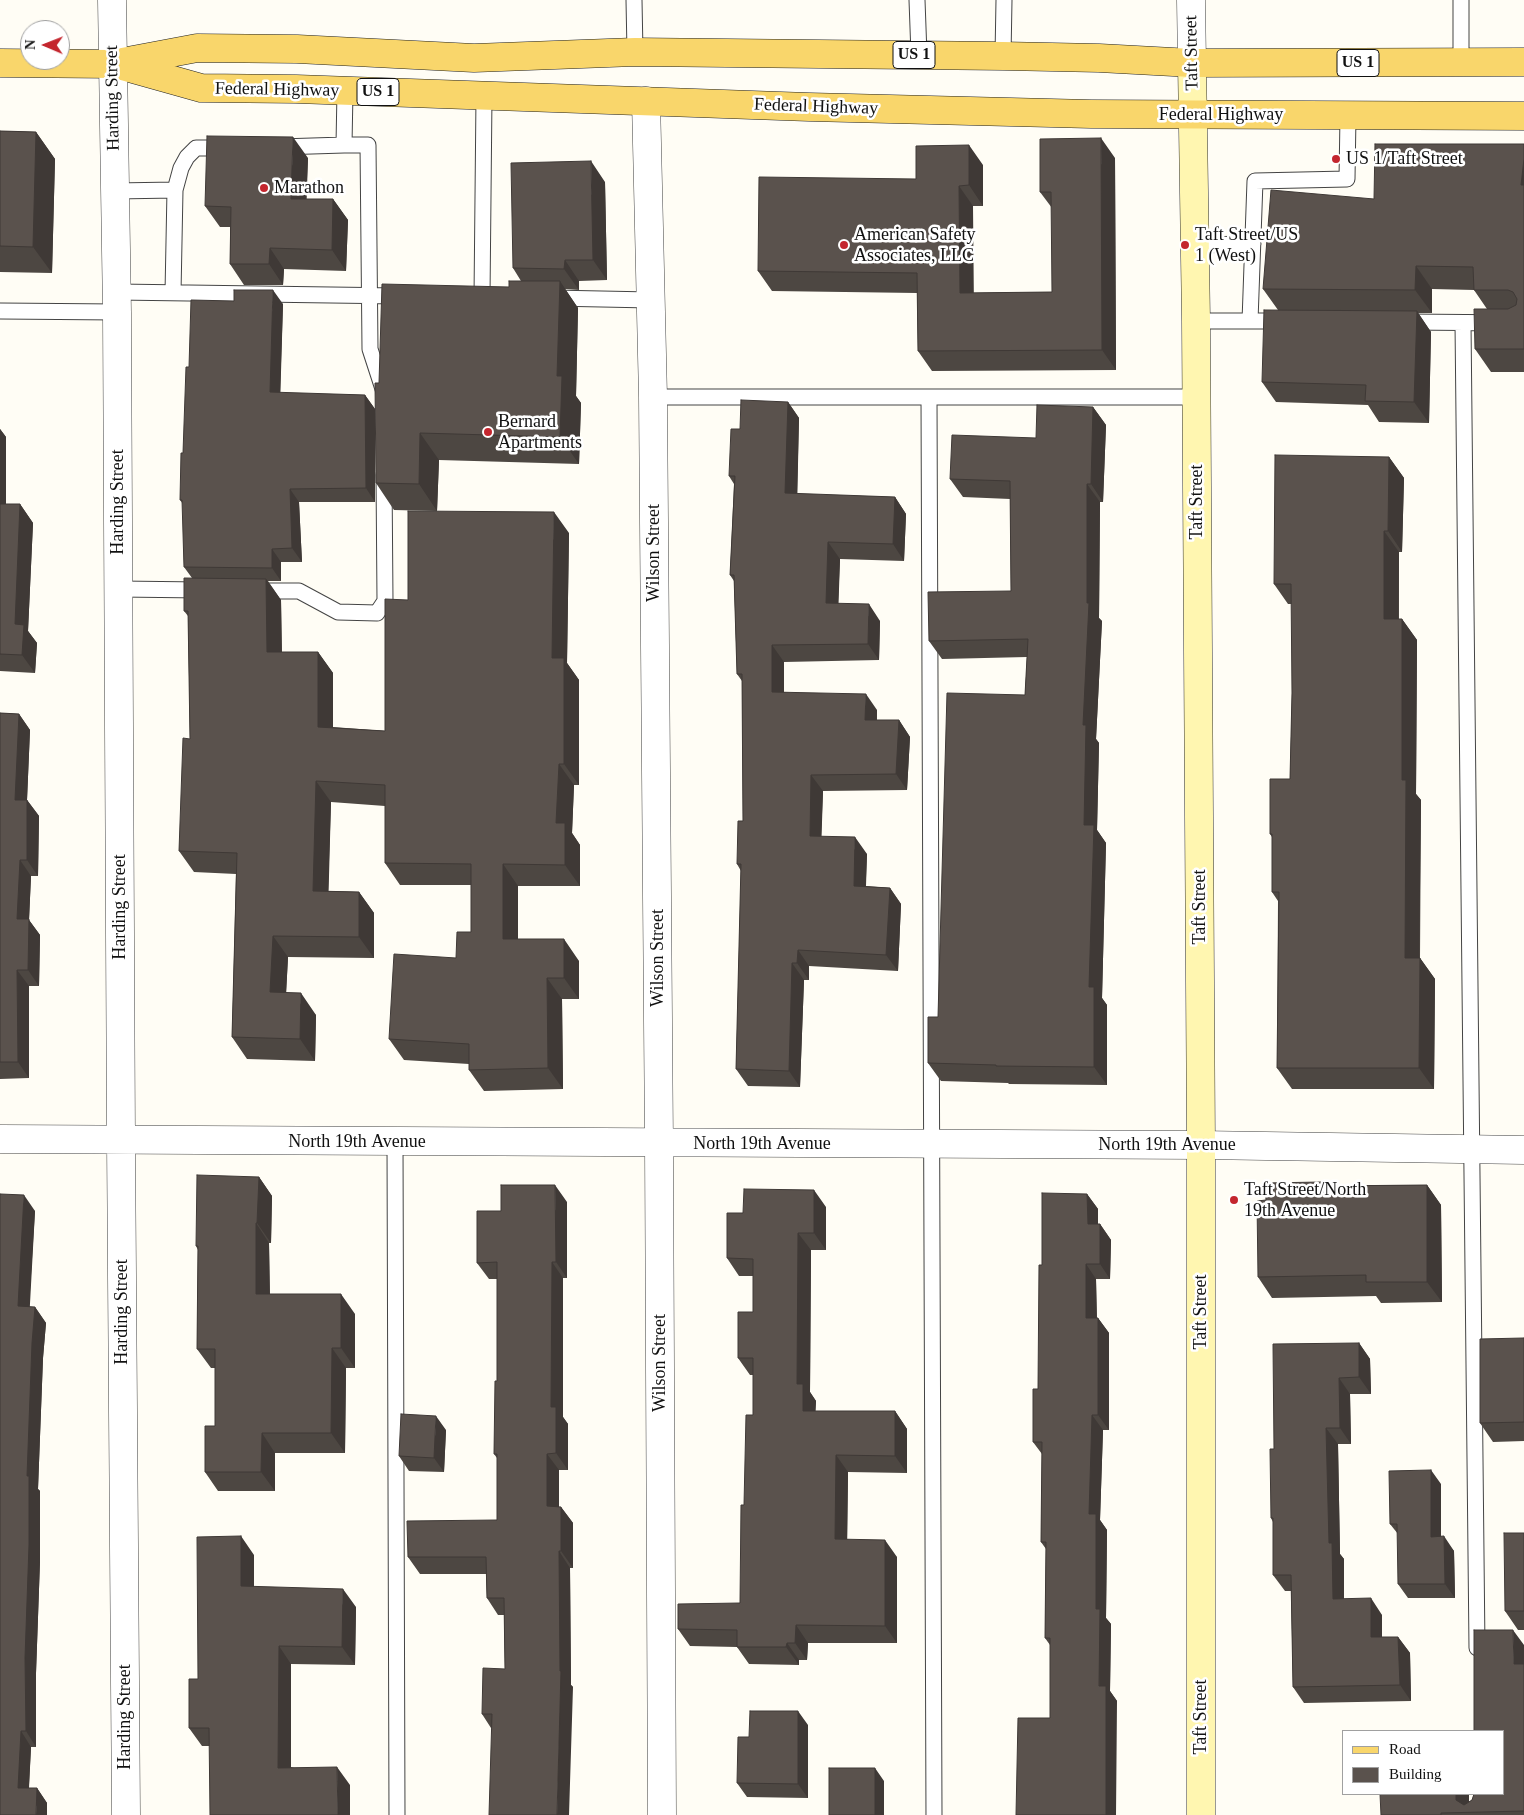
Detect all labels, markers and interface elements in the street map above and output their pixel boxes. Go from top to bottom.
street label: Taft Street [1181,15,1203,91]
north arrow [20,20,70,70]
text: N [23,40,38,50]
road number: US 1 [893,42,935,68]
street label: Harding Street [101,45,125,151]
road number: US 1 [1337,49,1379,76]
street label: Federal Highway [215,78,339,102]
road number: US 1 [357,78,399,105]
street label: Federal Highway [753,94,879,120]
street label: Federal Highway [1159,104,1283,126]
place label: US 1/Taft Street [1346,148,1463,170]
marker: US 1/Taft Street [1330,153,1342,165]
place label: Marathon [274,177,344,199]
marker: Marathon [258,182,270,194]
place label: American Safety Associates, LLC [854,224,975,266]
place label: Taft Street/US 1 (West) [1195,224,1298,266]
marker: American Safety Associates, LLC [838,239,850,251]
marker: Taft Street/US 1 (West) [1179,239,1191,251]
place label: Bernard Apartments [498,411,582,454]
marker: Bernard Apartments [482,426,494,438]
street label: Harding Street [107,449,129,555]
street label: Taft Street [1186,464,1208,540]
street label: Wilson Street [643,504,665,602]
street label: Harding Street [109,854,131,960]
street label: Taft Street [1189,869,1211,945]
street label: Wilson Street [647,909,669,1007]
street label: North 19th Avenue [288,1131,426,1153]
street label: North 19th Avenue [693,1133,831,1155]
street label: North 19th Avenue [1098,1134,1236,1156]
place label: Taft Street/North 19th Avenue [1244,1179,1366,1222]
marker: Taft Street/North 19th Avenue [1228,1194,1240,1206]
street label: Harding Street [111,1259,133,1365]
street label: Taft Street [1190,1274,1212,1350]
street label: Wilson Street [649,1314,671,1412]
street label: Harding Street [114,1664,136,1770]
street label: Taft Street [1190,1679,1212,1755]
legend [1342,1730,1504,1795]
text: Road [1389,1741,1421,1757]
text: Building [1389,1766,1442,1782]

